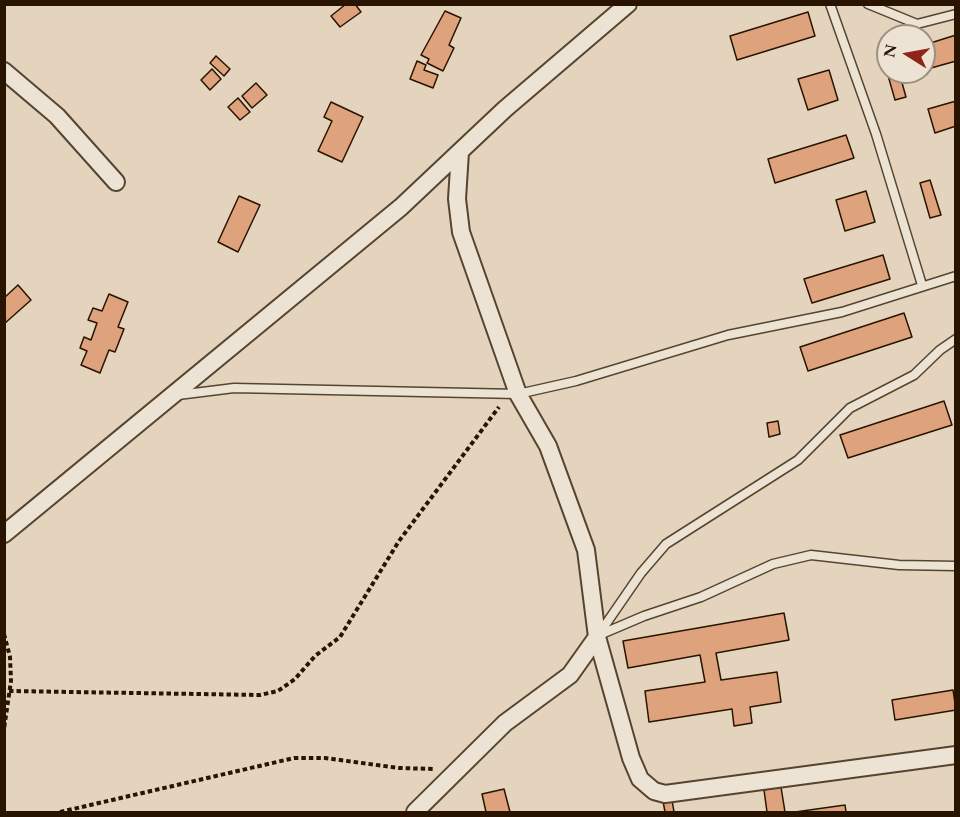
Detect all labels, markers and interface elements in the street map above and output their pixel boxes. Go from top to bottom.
north arrow [876,24,936,84]
text: N [878,42,901,59]

